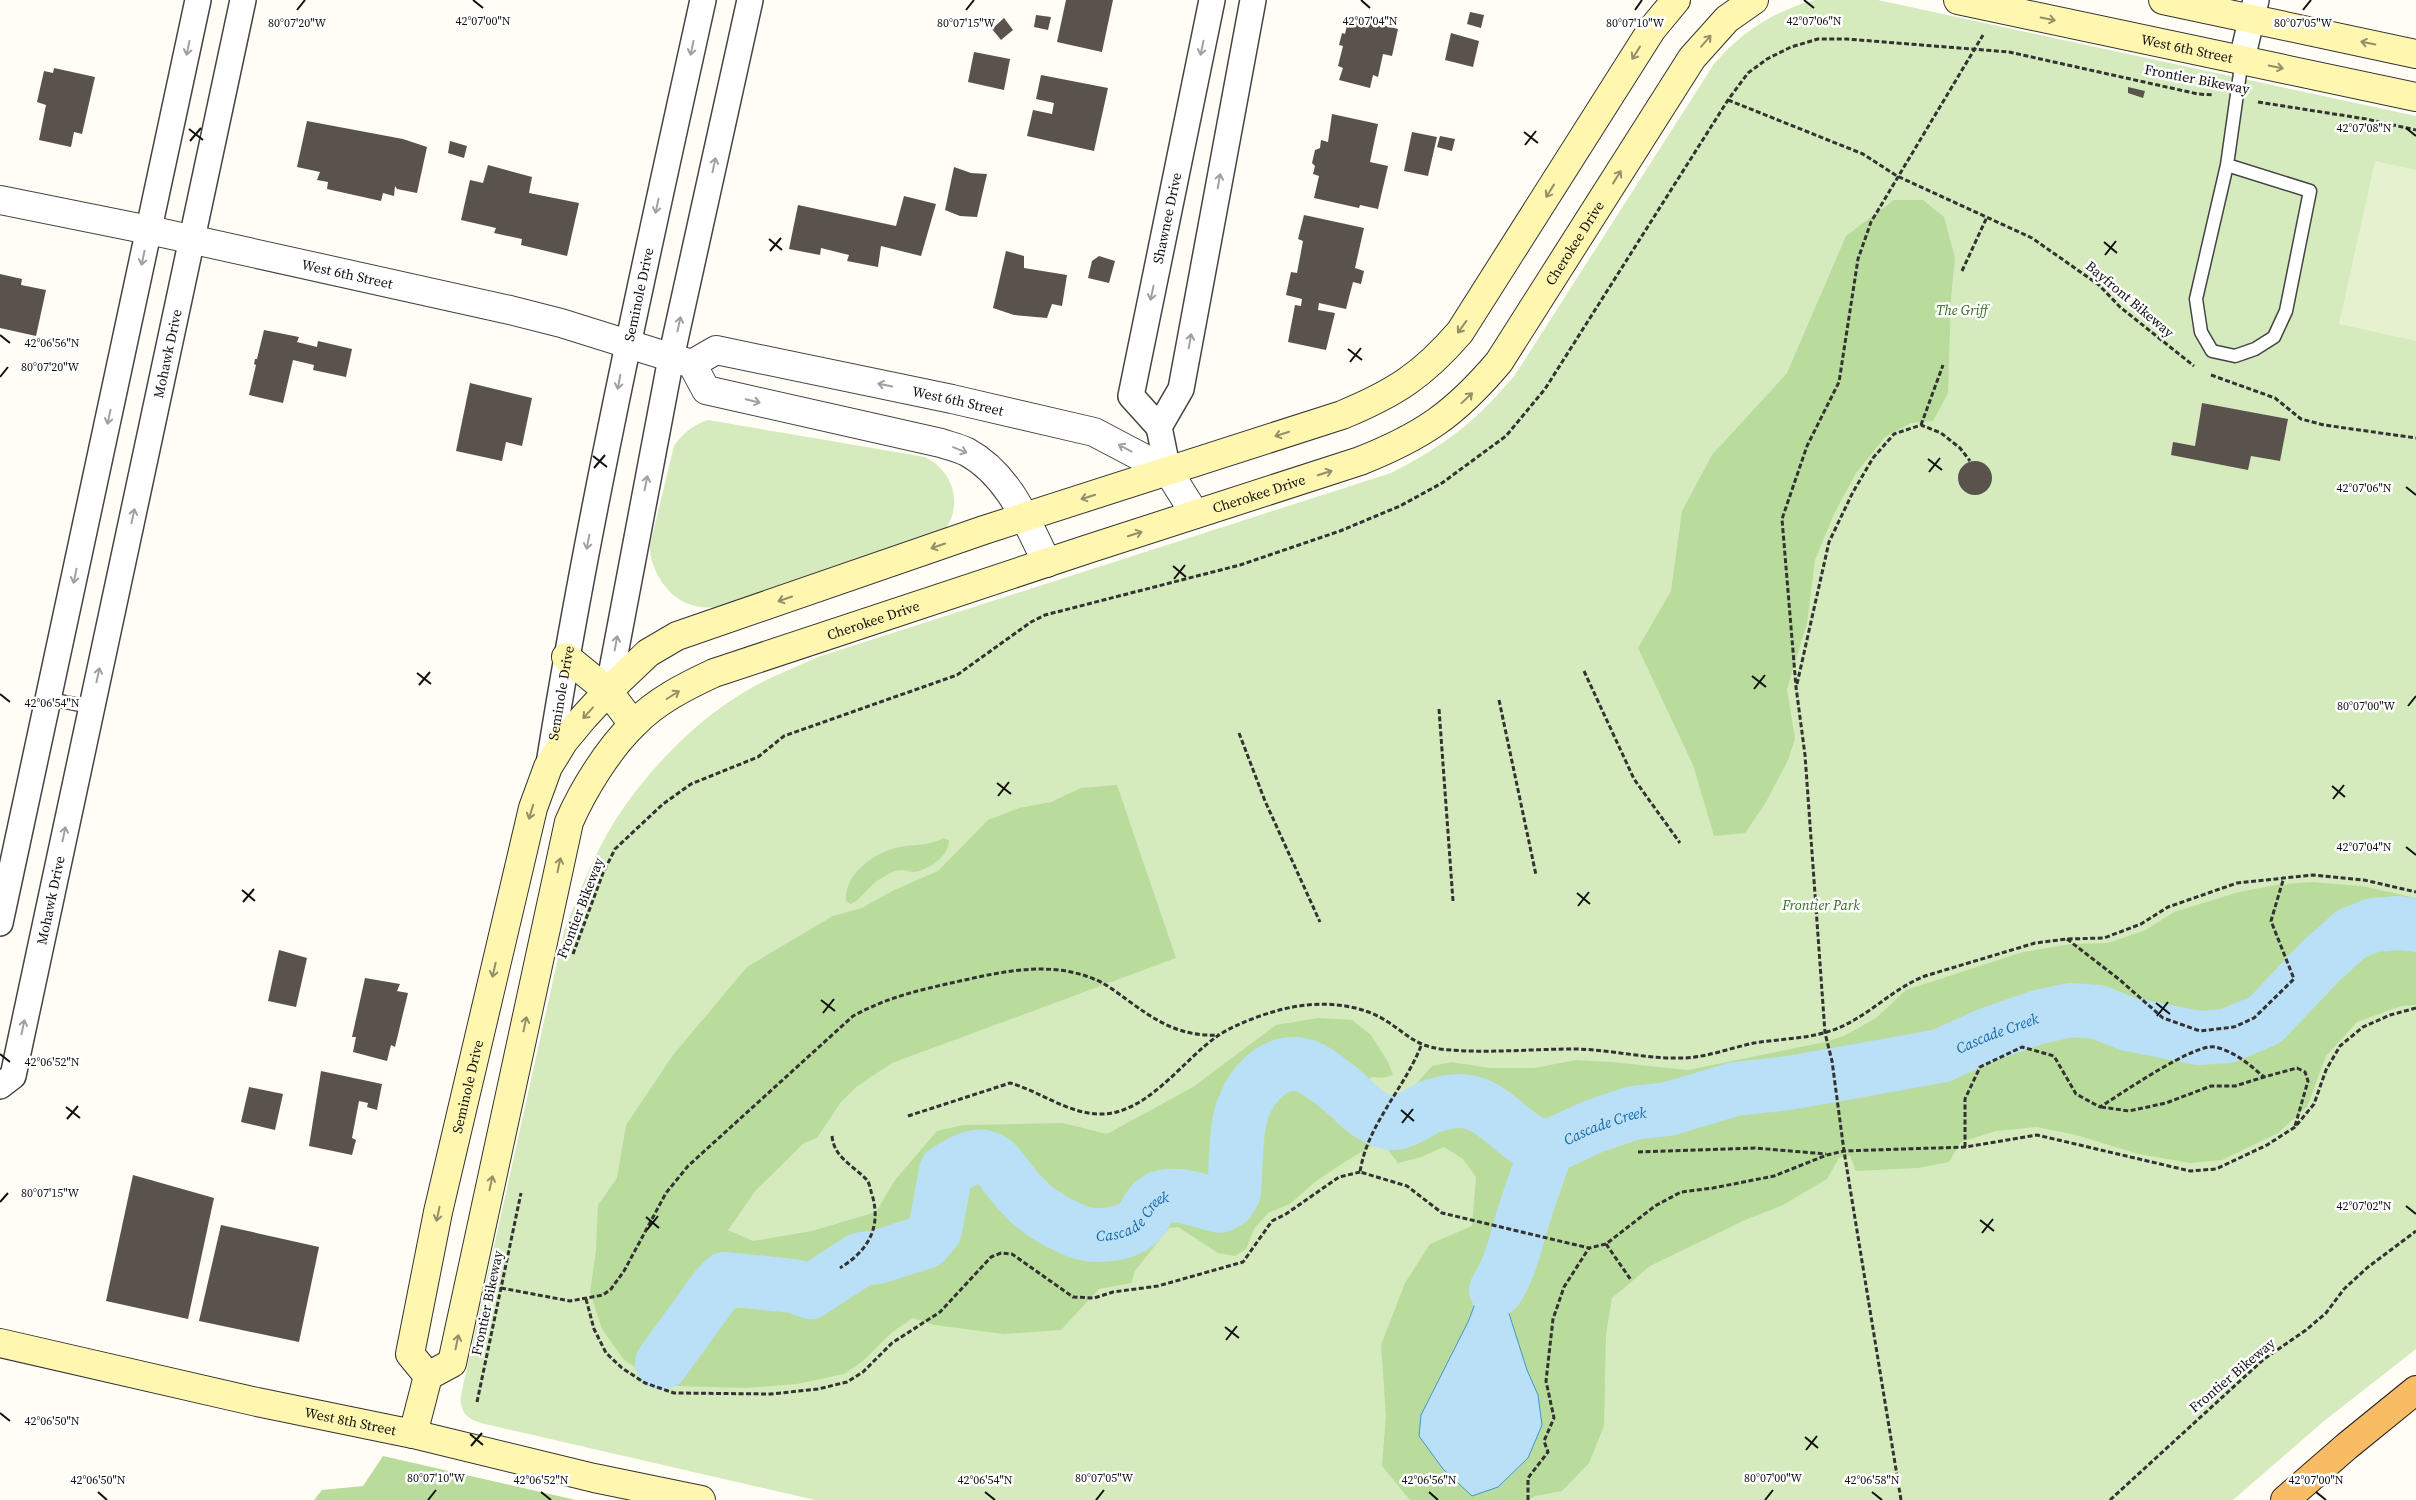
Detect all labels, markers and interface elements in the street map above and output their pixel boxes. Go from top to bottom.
text: 42°07'00"N [455,13,511,29]
text: 42°07'04"N [1342,13,1398,29]
text: 42°07'06"N [1786,13,1842,29]
text: 80°07'20"W [268,15,326,31]
text: 80°07'15"W [937,15,995,31]
text: 80°07'10"W [1606,15,1664,31]
one-way arrow [2040,15,2056,24]
text: 80°07'05"W [2274,15,2332,31]
street label: West 6th Street [2139,29,2235,68]
one-way arrow [1700,35,1712,48]
one-way arrow [2361,38,2377,47]
one-way arrow [183,39,192,55]
one-way arrow [687,39,697,55]
one-way arrow [1197,39,1206,55]
one-way arrow [1631,46,1642,60]
street label: Frontier Bikeway [2143,59,2252,99]
one-way arrow [2267,63,2283,72]
text: 42°07'08"N [2336,120,2392,136]
one-way arrow [710,158,719,174]
street label: Shawnee Drive [1148,171,1186,265]
one-way arrow [1612,171,1622,185]
one-way arrow [1215,173,1225,189]
one-way arrow [1545,183,1555,197]
street label: Cherokee Drive [1540,197,1609,289]
one-way arrow [652,198,661,214]
street label: Seminole Drive [619,246,658,343]
one-way arrow [138,250,147,266]
street label: West 6th Street [300,254,395,294]
street label: Bayfront Bikeway [2082,256,2179,342]
one-way arrow [1147,284,1156,300]
park label: The Griff [1936,300,1991,320]
street label: Mohawk Drive [148,307,187,400]
one-way arrow [675,316,685,332]
one-way arrow [1457,320,1468,334]
one-way arrow [1186,333,1195,349]
text: 42°06'56"N [24,335,80,351]
text: 80°07'20"W [21,359,79,375]
one-way arrow [614,374,624,390]
one-way arrow [877,380,893,389]
street label: West 6th Street [910,381,1006,421]
one-way arrow [1460,392,1473,404]
one-way arrow [745,397,761,407]
one-way arrow [104,408,114,424]
one-way arrow [1274,430,1290,440]
one-way arrow [1118,443,1133,452]
one-way arrow [952,446,967,455]
one-way arrow [1316,467,1332,477]
street label: Cherokee Drive [1210,469,1308,518]
one-way arrow [642,475,652,491]
text: 42°07'06"N [2336,480,2392,496]
one-way arrow [1080,492,1096,502]
one-way arrow [129,509,138,525]
one-way arrow [1126,529,1142,538]
one-way arrow [583,533,593,549]
one-way arrow [931,542,947,551]
one-way arrow [70,567,80,583]
one-way arrow [777,595,793,604]
street label: Cherokee Drive [824,596,922,645]
one-way arrow [612,635,622,651]
street label: Seminole Drive [543,644,579,742]
one-way arrow [94,667,103,683]
one-way arrow [665,690,679,700]
text: 42°06'54"N [24,695,80,711]
text: 80°07'00"W [2337,698,2395,714]
one-way arrow [582,706,594,719]
one-way arrow [526,804,536,820]
one-way arrow [60,826,69,842]
text: 42°07'04"N [2336,839,2392,855]
street label: Mohawk Drive [31,854,70,947]
street label: Frontier Bikeway [552,854,609,961]
one-way arrow [555,857,565,873]
park label: Frontier Park [1781,895,1860,915]
one-way arrow [489,962,498,978]
water label: Cascade Creek [1952,1007,2042,1058]
one-way arrow [521,1016,530,1032]
one-way arrow [19,1019,29,1035]
street label: Seminole Drive [447,1038,488,1135]
text: 42°06'52"N [24,1054,80,1070]
water label: Cascade Creek [1560,1101,1648,1149]
one-way arrow [487,1175,496,1191]
text: 80°07'15"W [21,1185,79,1201]
water label: Cascade Creek [1096,1185,1171,1246]
text: 42°07'02"N [2336,1198,2392,1214]
one-way arrow [433,1206,442,1222]
street label: Frontier Bikeway [466,1248,508,1357]
street label: Frontier Bikeway [2185,1333,2280,1417]
one-way arrow [452,1334,462,1350]
street label: West 8th Street [303,1402,398,1440]
text: 42°06'50"N [24,1413,80,1429]
text: 80°07'10"W [407,1470,465,1486]
text: 80°07'05"W [1075,1470,1133,1486]
text: 80°07'00"W [1744,1470,1802,1486]
text: 42°06'50"N [70,1472,126,1488]
text: 42°06'52"N [513,1472,569,1488]
text: 42°06'54"N [957,1472,1013,1488]
text: 42°06'56"N [1401,1472,1457,1488]
text: 42°06'58"N [1844,1472,1900,1488]
text: 42°07'00"N [2288,1472,2344,1488]

